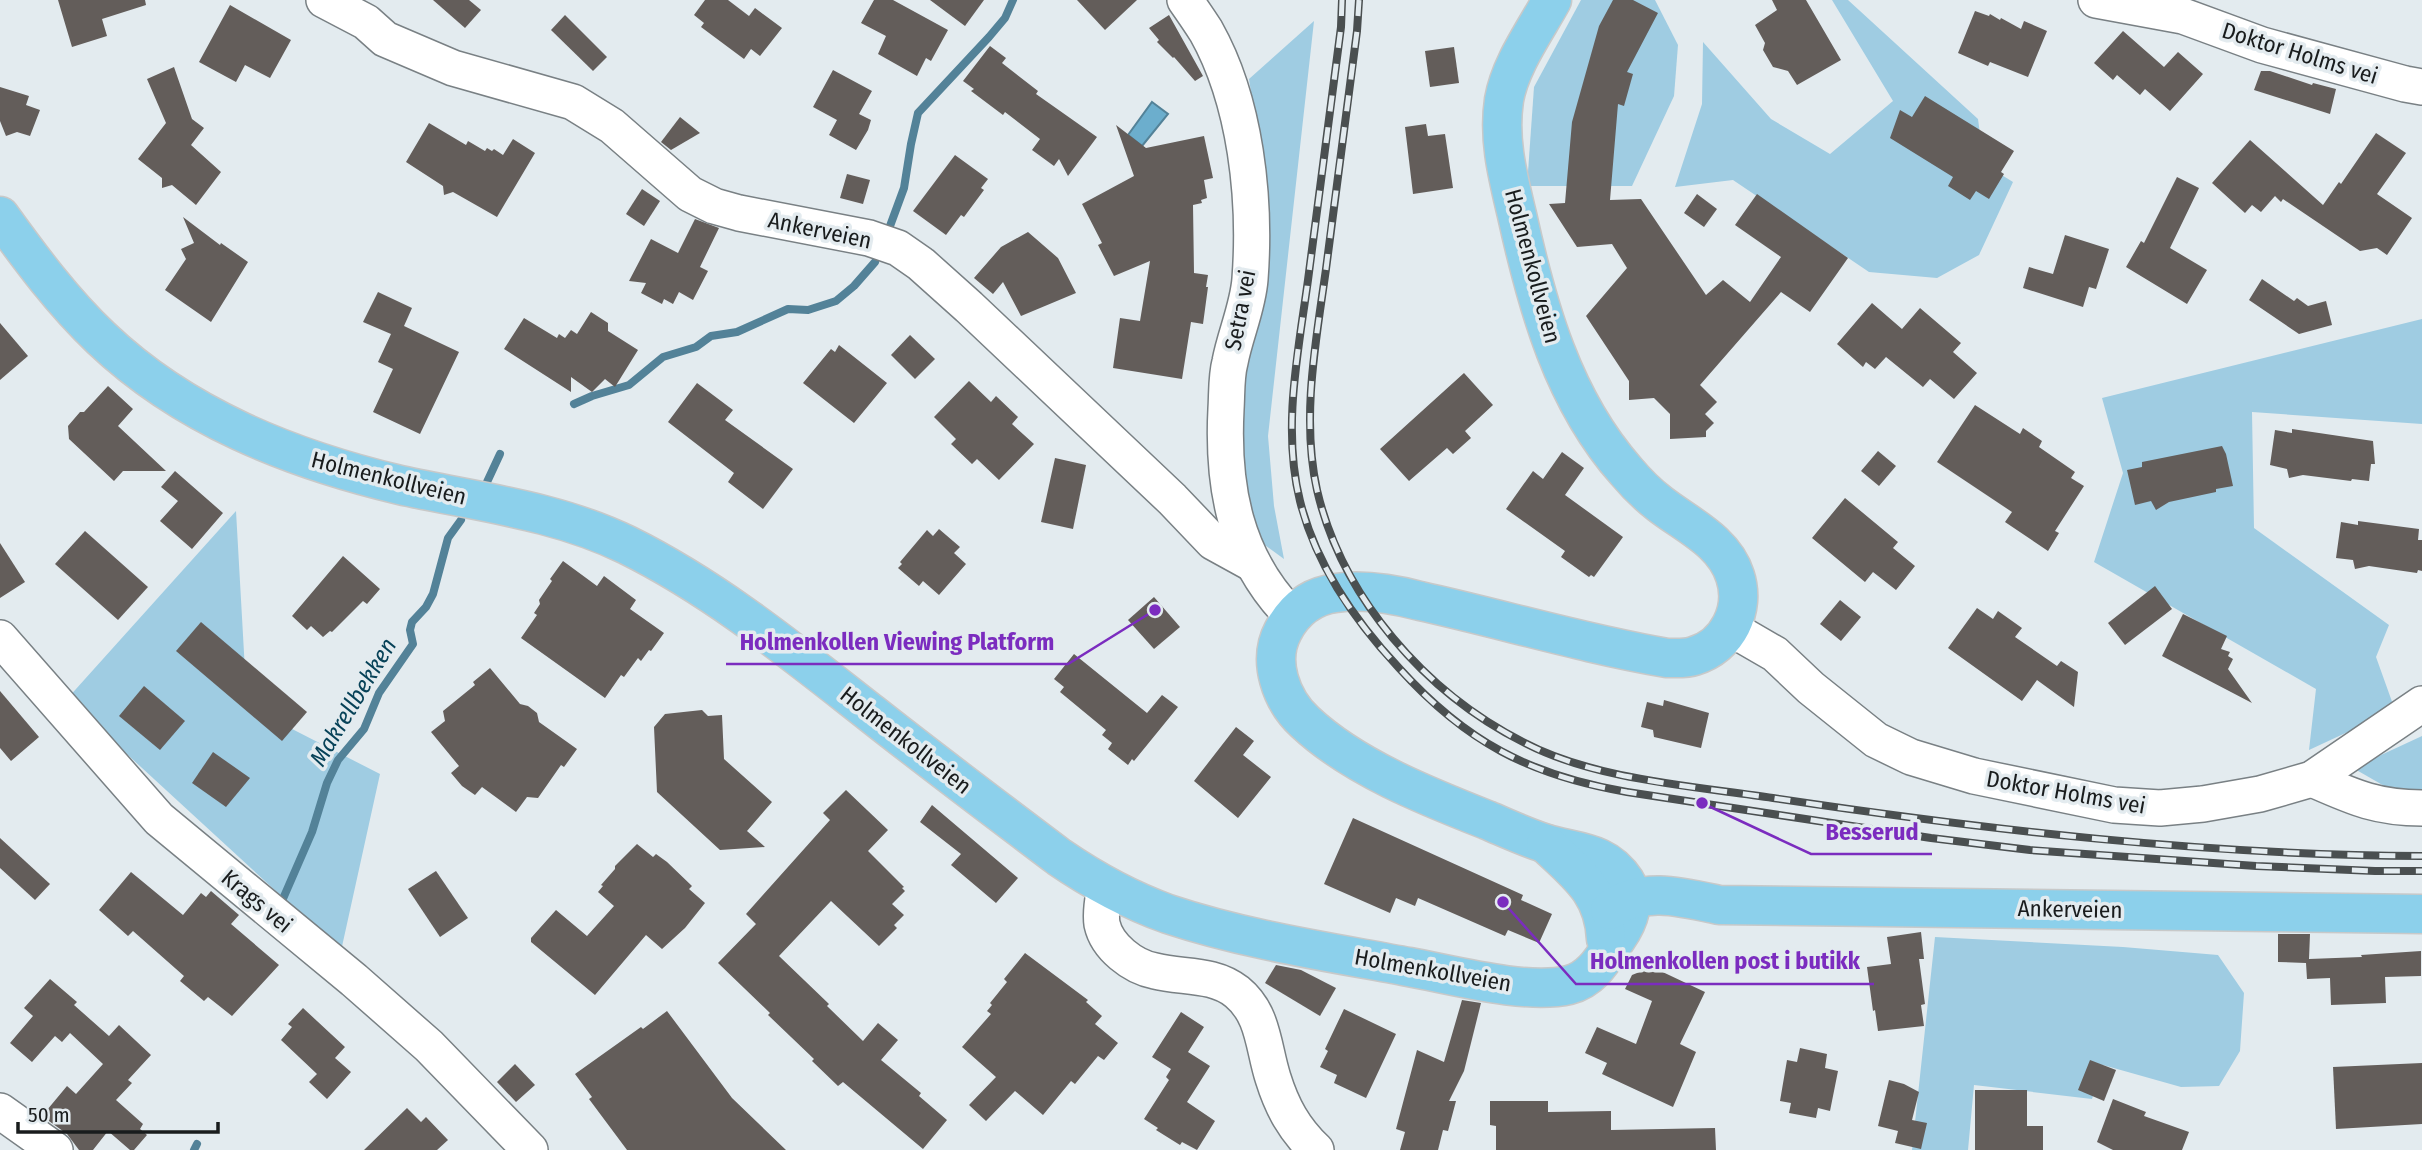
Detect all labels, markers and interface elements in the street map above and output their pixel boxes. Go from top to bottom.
street label: Doktor Holms vei [2219,16,2381,90]
street label: Holmenkollveien [1499,186,1567,346]
street label: Ankerveien [766,205,874,255]
street label: Setra vei [1218,267,1262,353]
street label: Holmenkollveien [309,445,469,511]
callout: Holmenkollen Viewing Platform [726,619,1068,664]
text: Holmenkollen Viewing Platform [740,628,1054,656]
water label: Makrellbekken [304,633,402,771]
street label: Holmenkollveien [835,680,977,800]
street label: Doktor Holms vei [1984,764,2148,820]
callout: Besserud [1811,809,1932,854]
text: Besserud [1826,818,1918,846]
street label: Krags vei [216,863,298,939]
street label: Ankerveien [2017,894,2123,924]
callout: Holmenkollen post i butikk [1576,939,1874,984]
street label: Holmenkollveien [1352,942,1514,998]
text: Holmenkollen post i butikk [1590,947,1861,975]
scale bar [18,1090,217,1134]
text: 50 m [28,1102,70,1128]

